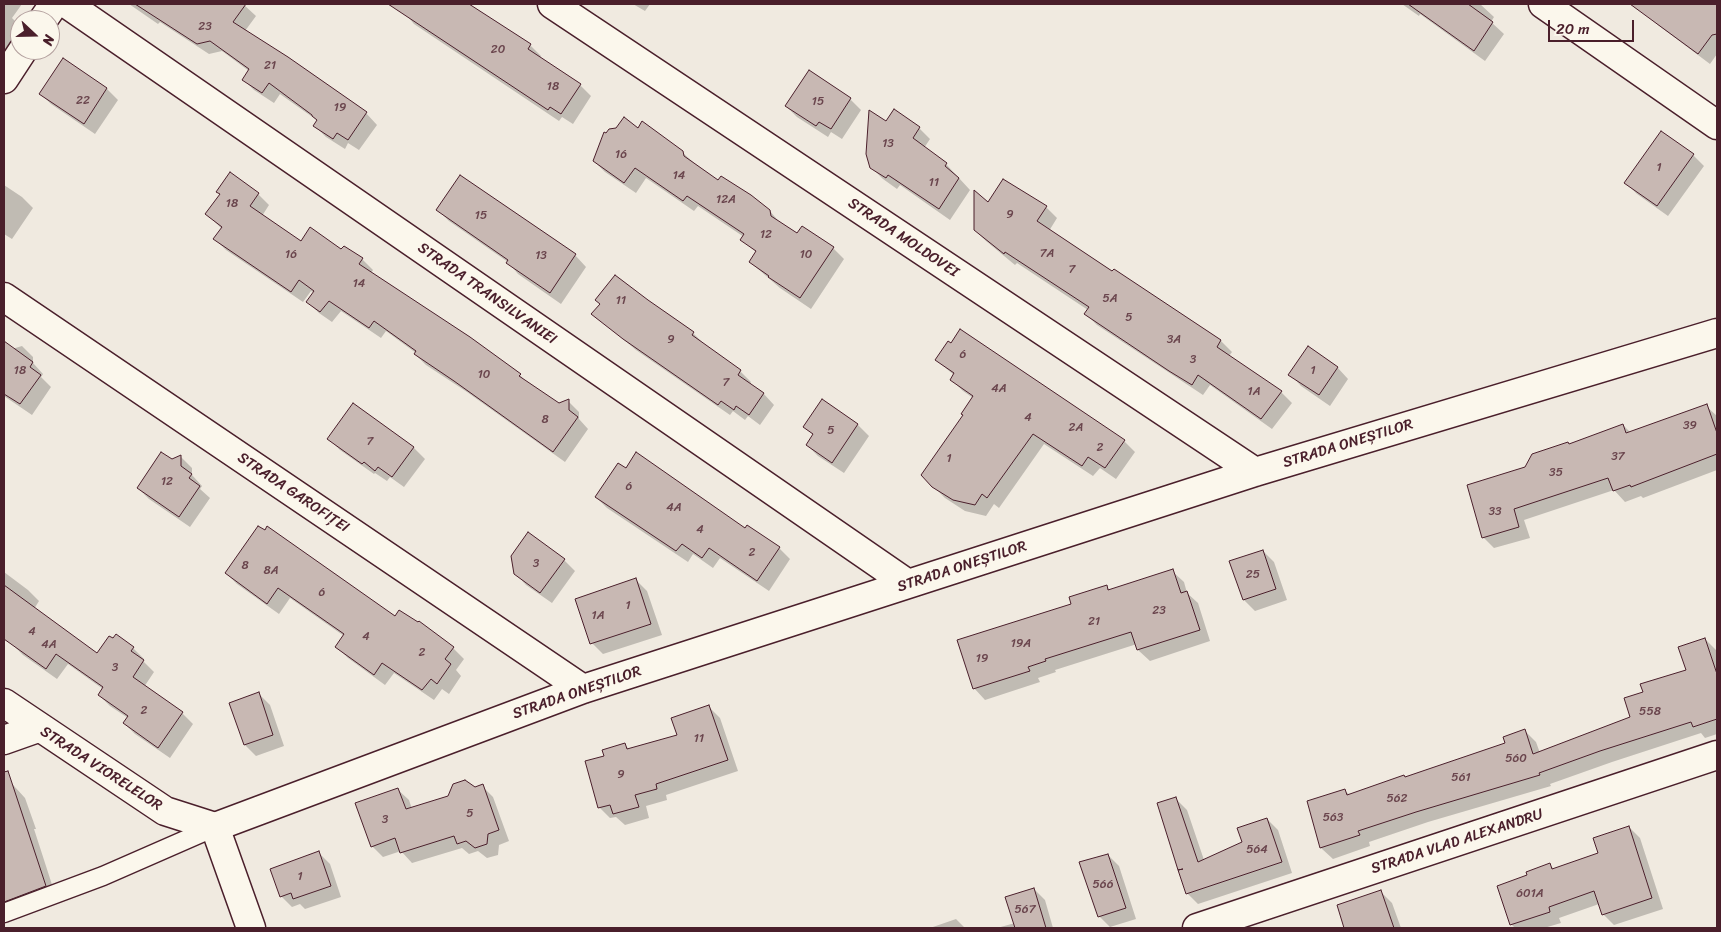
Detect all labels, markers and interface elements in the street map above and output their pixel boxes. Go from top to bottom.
north arrow [10,10,60,60]
scale bar [1551,10,1637,42]
text: 20 m [1556,16,1590,42]
house number: 23 [198,20,212,34]
text: N [35,31,62,49]
house number: 20 [491,43,505,57]
house number: 21 [264,59,276,73]
house number: 18 [547,80,559,94]
house number: 22 [76,94,90,108]
house number: 15 [812,95,824,109]
house number: 19 [334,101,346,115]
house number: 13 [882,137,894,151]
house number: 16 [615,148,627,162]
house number: 1 [1656,161,1662,175]
house number: 14 [673,169,685,183]
house number: 11 [929,176,939,190]
house number: 12A [716,193,736,207]
street label: STRADA MOLDOVEI [844,194,962,282]
house number: 18 [226,197,238,211]
house number: 9 [1006,208,1014,222]
house number: 15 [475,209,487,223]
house number: 12 [760,228,772,242]
street label: STRADA TRANSILVANIEI [414,239,560,349]
house number: 7A [1040,247,1054,261]
house number: 16 [285,248,297,262]
house number: 10 [800,248,812,262]
house number: 13 [535,249,547,263]
house number: 7 [1069,263,1075,277]
house number: 14 [353,277,365,291]
house number: 5A [1102,292,1118,306]
house number: 11 [616,294,626,308]
house number: 5 [1125,311,1133,325]
house number: 9 [667,333,675,347]
house number: 3A [1167,333,1181,347]
house number: 6 [960,348,966,362]
house number: 3 [1190,353,1196,367]
house number: 18 [14,364,26,378]
house number: 1 [1310,364,1316,378]
house number: 10 [478,368,490,382]
house number: 7 [723,376,729,390]
house number: 4A [991,382,1007,396]
house number: 1A [1247,385,1261,399]
house number: 4 [1024,411,1032,425]
house number: 8 [541,413,549,427]
street label: STRADA ONEȘTILOR [1281,416,1415,472]
house number: 39 [1683,419,1697,433]
house number: 2A [1069,421,1083,435]
house number: 5 [827,424,835,438]
house number: 7 [367,435,373,449]
house number: 2 [1097,441,1103,455]
street label: STRADA GAROFIȚEI [234,449,352,537]
house number: 37 [1611,450,1625,464]
house number: 1 [946,452,952,466]
house number: 35 [1549,466,1563,480]
house number: 12 [161,475,173,489]
house number: 6 [626,480,632,494]
house number: 4A [666,501,682,515]
house number: 33 [1488,505,1502,519]
house number: 4 [696,523,704,537]
street label: STRADA ONEȘTILOR [895,538,1029,596]
house number: 2 [749,546,755,560]
house number: 3 [533,557,539,571]
house number: 8 [241,559,249,573]
house number: 8A [263,564,279,578]
house number: 25 [1246,568,1260,582]
house number: 6 [319,586,325,600]
house number: 1 [625,599,631,613]
house number: 23 [1152,604,1166,618]
house number: 1A [591,609,605,623]
house number: 21 [1088,615,1100,629]
house number: 4 [28,625,36,639]
house number: 4 [362,630,370,644]
house number: 19A [1011,637,1031,651]
house number: 4A [41,638,57,652]
house number: 2 [419,646,425,660]
house number: 19 [976,652,988,666]
house number: 3 [112,661,118,675]
street label: STRADA ONEȘTILOR [510,663,644,723]
house number: 2 [141,704,147,718]
house number: 558 [1639,705,1661,719]
street label: STRADA VIORELELOR [37,723,165,815]
house number: 11 [694,732,704,746]
house number: 560 [1505,752,1527,766]
house number: 9 [617,768,625,782]
house number: 561 [1451,771,1471,785]
house number: 562 [1386,792,1408,806]
street label: STRADA VLAD ALEXANDRU [1369,806,1545,878]
house number: 5 [466,807,474,821]
house number: 563 [1323,811,1343,825]
house number: 3 [382,813,388,827]
house number: 564 [1246,843,1268,857]
house number: 1 [297,870,303,884]
house number: 566 [1093,878,1113,892]
house number: 601A [1516,887,1544,901]
house number: 567 [1015,903,1035,917]

